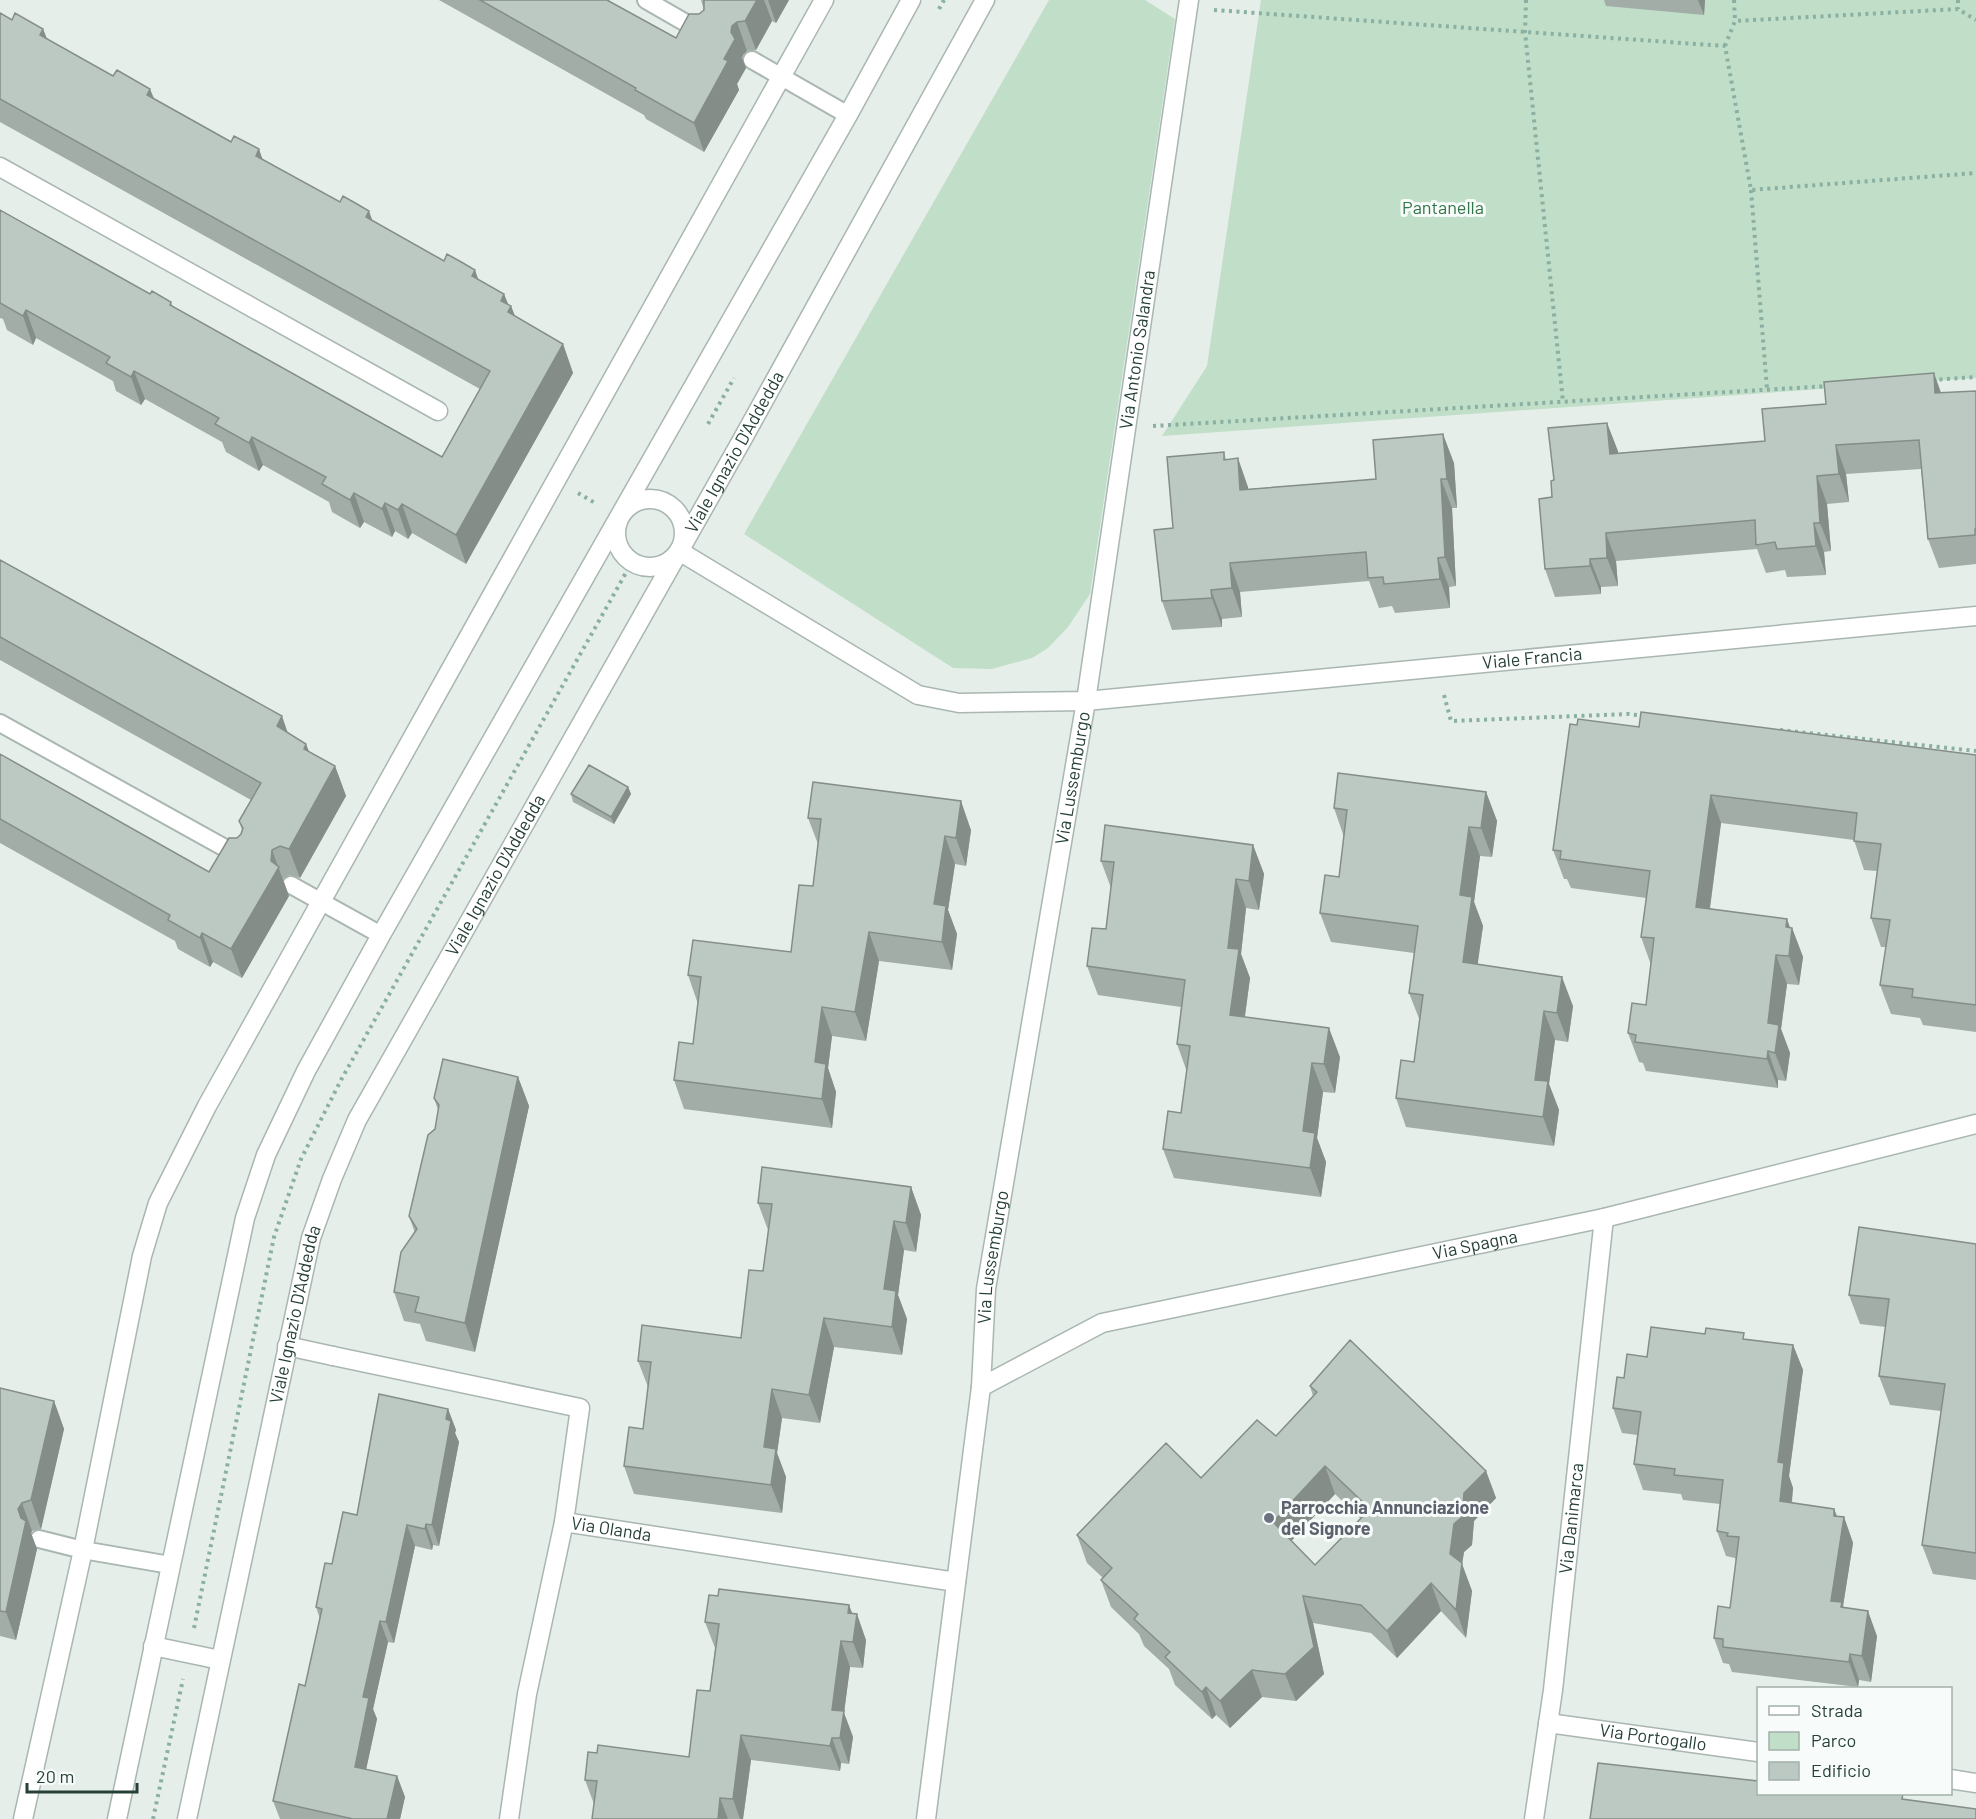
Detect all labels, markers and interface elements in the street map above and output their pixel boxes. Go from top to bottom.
park label: Pantanella [1402,196,1484,218]
street label: Via Antonio Salandra [1114,269,1159,431]
street label: Viale Ignazio D'Addedda [680,367,788,537]
street label: Viale Francia [1481,642,1583,673]
street label: Via Lussemburgo [1050,710,1094,846]
street label: Viale Ignazio D'Addedda [440,790,549,960]
street label: Via Lussemburgo [972,1189,1013,1324]
street label: Viale Ignazio D'Addedda [264,1222,325,1406]
street label: Via Spagna [1430,1224,1519,1264]
street label: Via Danimarca [1554,1462,1587,1575]
place label: Parrocchia Annunciazione del Signore [1281,1496,1489,1539]
street label: Via Olanda [570,1511,653,1545]
marker: Parrocchia Annunciazione del Signore [1262,1511,1276,1525]
legend [1757,1687,1952,1795]
text: Strada [1811,1699,1863,1721]
street label: Via Portogallo [1598,1718,1708,1755]
text: Parco [1811,1729,1856,1751]
scale bar [27,1756,136,1794]
text: Edificio [1811,1759,1871,1781]
text: 20 m [36,1765,74,1787]

